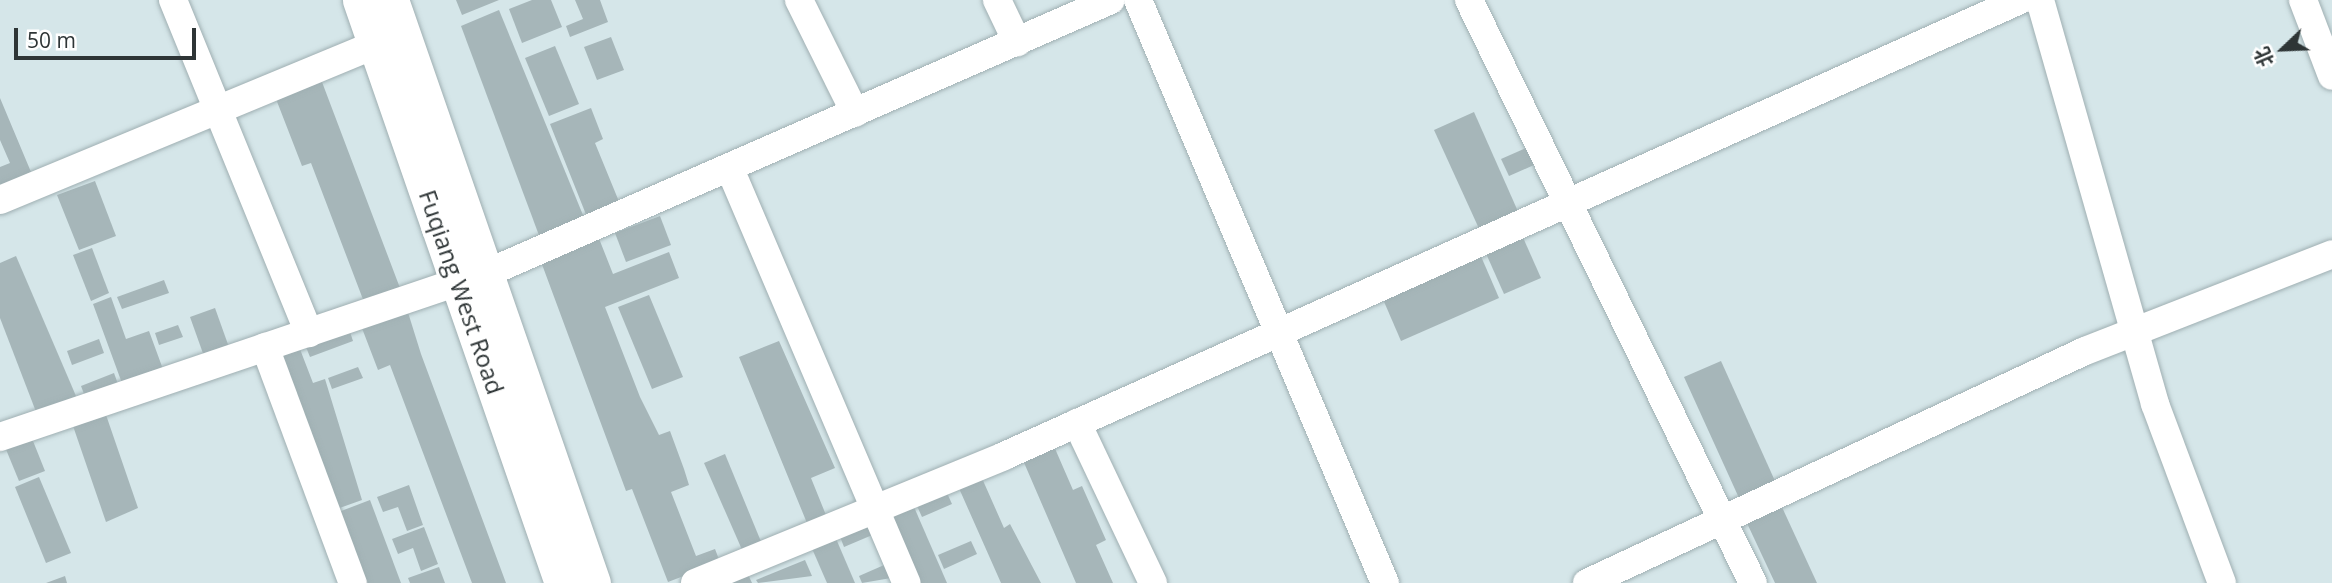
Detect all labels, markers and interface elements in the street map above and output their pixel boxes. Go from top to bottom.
scale bar [18,14,200,58]
north arrow [2248,14,2318,84]
text: 50 m [27,26,76,54]
text: 北 [2248,43,2279,71]
street label: Fuqiang West Road [413,186,511,398]

